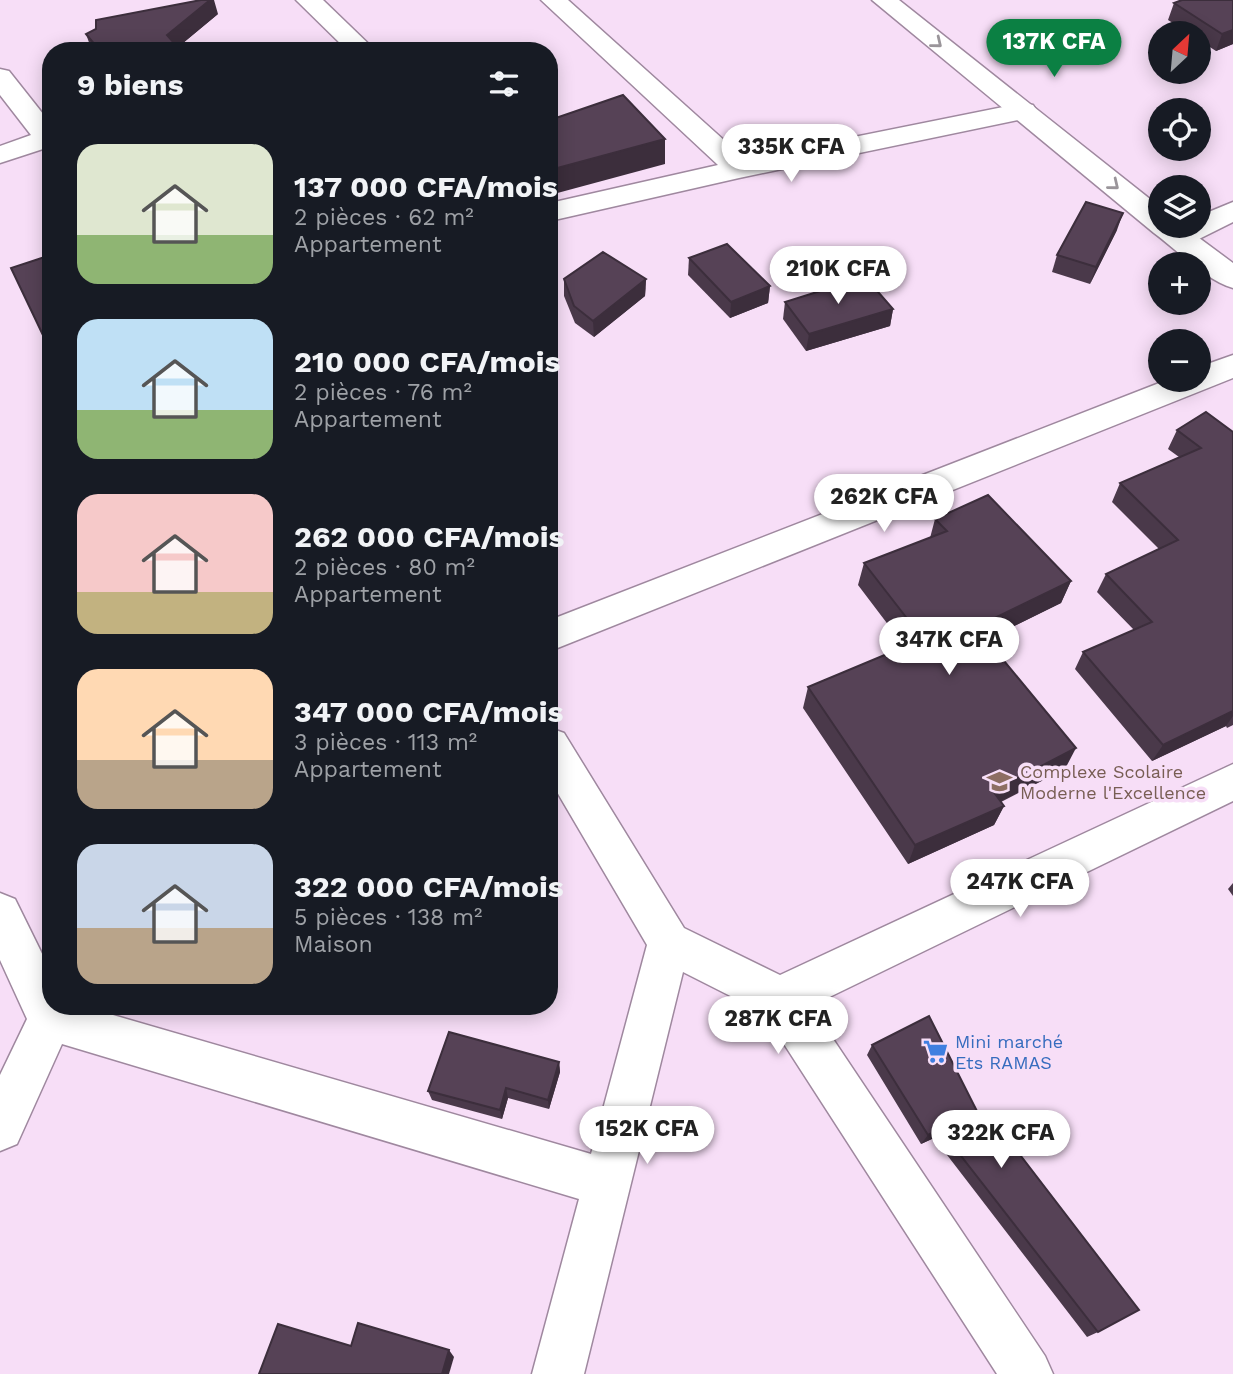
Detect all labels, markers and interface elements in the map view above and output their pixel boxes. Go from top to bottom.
pin: 137K CFA [982,20,1126,79]
north arrow [1148,21,1211,84]
map controls [1148,21,1211,392]
text: 137K CFA [1002,28,1106,55]
one-way arrow [929,34,942,47]
icon: filters [485,65,523,103]
text: 9 biens [77,67,184,102]
button: locate [1148,98,1211,161]
pin: 335K CFA [719,124,863,184]
text: 335K CFA [738,133,844,160]
text: 137 000 CFA/mois [294,169,558,204]
icon: home [133,172,217,256]
button: layers [1148,175,1211,238]
one-way arrow [1107,177,1119,190]
text: 2 pièces · 62 m² [294,204,474,231]
text: Appartement [294,231,442,258]
pin: 210K CFA [766,246,910,306]
button: + [1148,252,1211,315]
text: 210K CFA [786,255,890,282]
button: − [1148,329,1211,392]
text: 210 000 CFA/mois [294,344,560,379]
icon: home [133,347,217,431]
text: 2 pièces · 76 m² [294,379,472,406]
text: Appartement [294,406,442,433]
pin: 262K CFA [812,475,956,534]
text: 262K CFA [830,483,938,510]
text: 262 000 CFA/mois [294,519,564,554]
icon: home [133,522,217,606]
text: 2 pièces · 80 m² [294,554,475,581]
text: Appartement [294,581,442,608]
pin: 347K CFA [877,618,1021,677]
text: 347K CFA [895,626,1003,653]
text: 347 000 CFA/mois [294,694,563,729]
icon: home [133,697,217,781]
text: 3 pièces · 113 m² [294,729,477,756]
text: Appartement [294,756,442,783]
place label: Complexe Scolaire Moderne l'Excellence [1020,761,1206,803]
school or university icon: Complexe Scolaire Moderne l'Excellence [986,768,1014,796]
pin: 247K CFA [948,860,1092,919]
text: 247K CFA [966,868,1074,895]
text: 322 000 CFA/mois [294,869,564,904]
icon: home [133,872,217,956]
text: 5 pièces · 138 m² [294,904,482,931]
text: Maison [294,931,373,958]
pin: 287K CFA [706,996,850,1056]
text: 287K CFA [724,1005,832,1032]
place label: Mini marché Ets RAMAS [955,1031,1063,1073]
supermarket icon: Mini marché Ets RAMAS [921,1038,949,1066]
pin: 152K CFA [575,1106,719,1166]
pin: 322K CFA [929,1110,1073,1170]
text: 152K CFA [595,1115,699,1142]
text: 322K CFA [947,1119,1055,1146]

